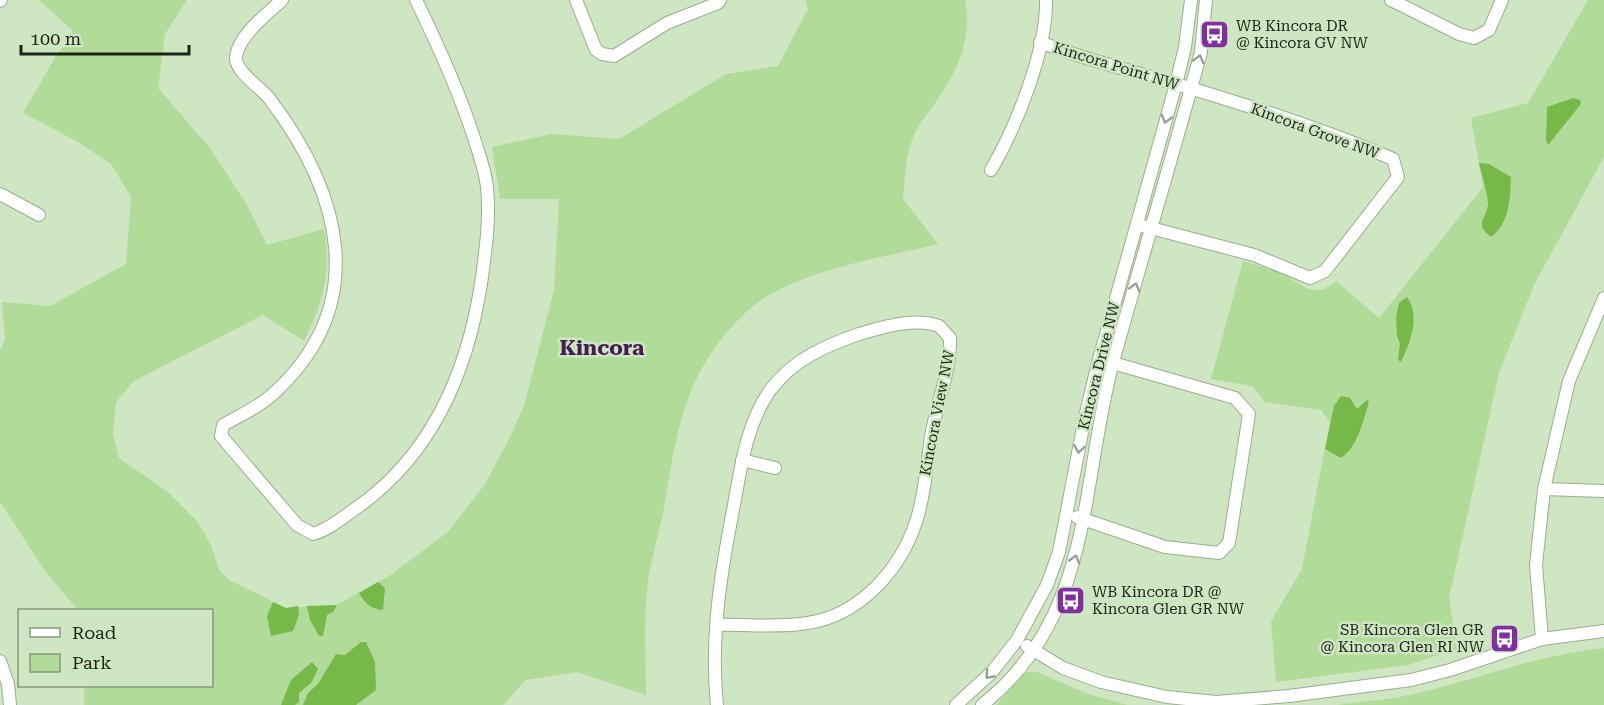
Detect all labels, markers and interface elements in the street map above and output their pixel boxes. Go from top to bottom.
place label: WB Kincora DR @ Kincora GV NW [1236,17,1368,52]
scale bar [21,18,189,56]
bus stop icon: WB Kincora DR @ Kincora GV NW [1199,19,1231,51]
text: 100 m [30,28,81,49]
street label: Kincora Point NW [1051,38,1182,94]
one-way arrow [1192,54,1205,64]
street label: Kincora Grove NW [1248,99,1382,163]
one-way arrow [1161,113,1173,124]
one-way arrow [1127,282,1140,292]
street label: Kincora Drive NW [1074,299,1124,432]
district label: Kincora [560,336,645,360]
street label: Kincora View NW [916,348,958,477]
one-way arrow [1073,444,1086,454]
one-way arrow [1068,554,1080,565]
place label: WB Kincora DR @ Kincora Glen GR NW [1092,583,1245,618]
bus stop icon: WB Kincora DR @ Kincora Glen GR NW [1055,585,1087,617]
legend [18,609,213,687]
place label: SB Kincora Glen GR @ Kincora Glen RI NW [1321,621,1485,656]
text: Road [72,622,117,643]
bus stop icon: SB Kincora Glen GR @ Kincora Glen RI NW [1489,623,1521,655]
text: Park [72,652,112,673]
one-way arrow [985,668,996,678]

